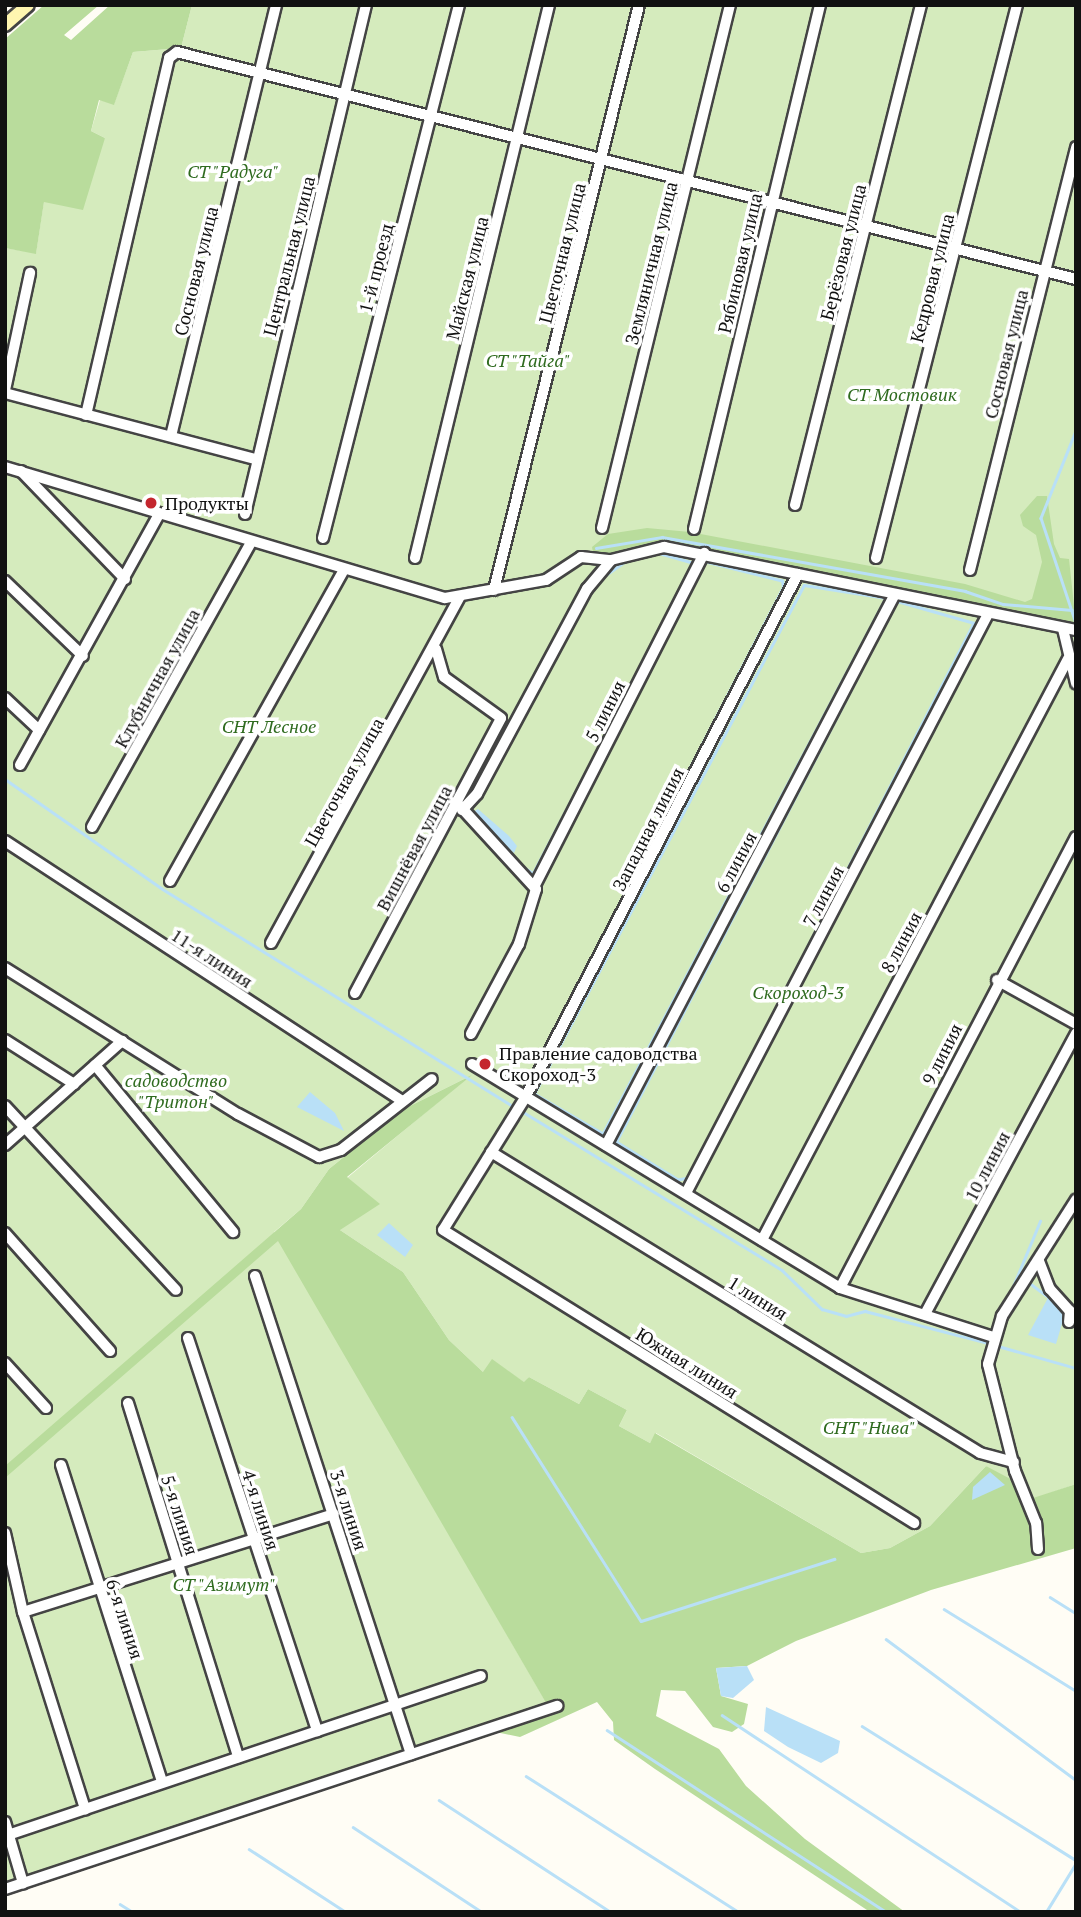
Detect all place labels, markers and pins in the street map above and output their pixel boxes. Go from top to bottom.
place label: Продукты [165,492,249,514]
marker: Продукты [143,495,159,511]
place label: Правление садоводства Скороход-3 [499,1043,698,1086]
marker: Правление садоводства Скороход-3 [477,1056,493,1072]

